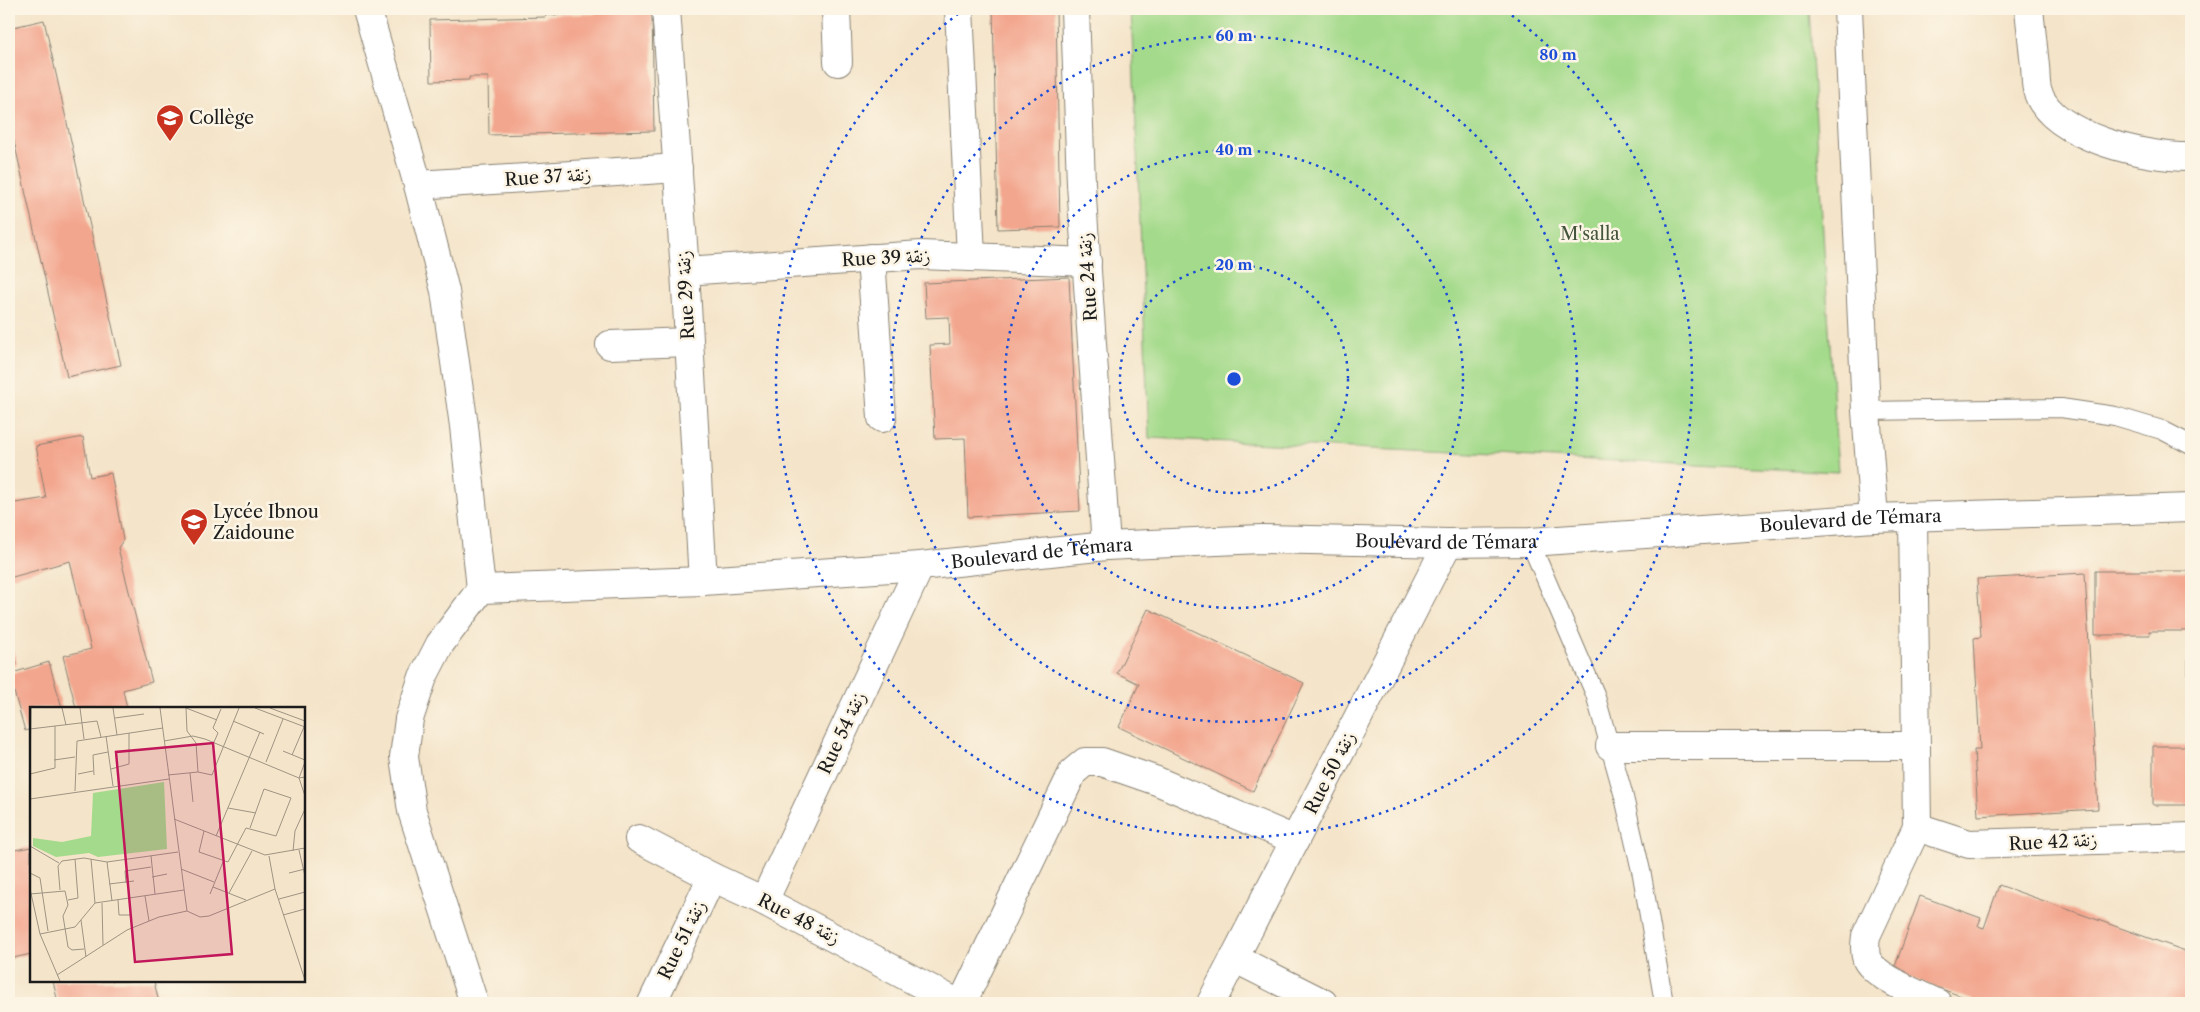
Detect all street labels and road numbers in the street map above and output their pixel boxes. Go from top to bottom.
street label: Rue 37 زنقة [504,163,592,191]
street label: Rue 24 زنقة [1074,232,1102,322]
street label: Rue 39 زنقة [841,245,931,271]
street label: Rue 29 زنقة [673,250,699,340]
street label: Boulevard de Témara [1759,505,1942,537]
street label: Boulevard de Témara [1355,530,1539,554]
street label: Boulevard de Témara [950,534,1134,574]
street label: Rue 54 زنقة [813,688,871,778]
street label: Rue 50 زنقة [1300,728,1360,818]
street label: Rue 42 زنقة [2008,829,2098,855]
street label: Rue 48 زنقة [754,889,844,949]
street label: Rue 51 زنقة [653,897,711,983]

